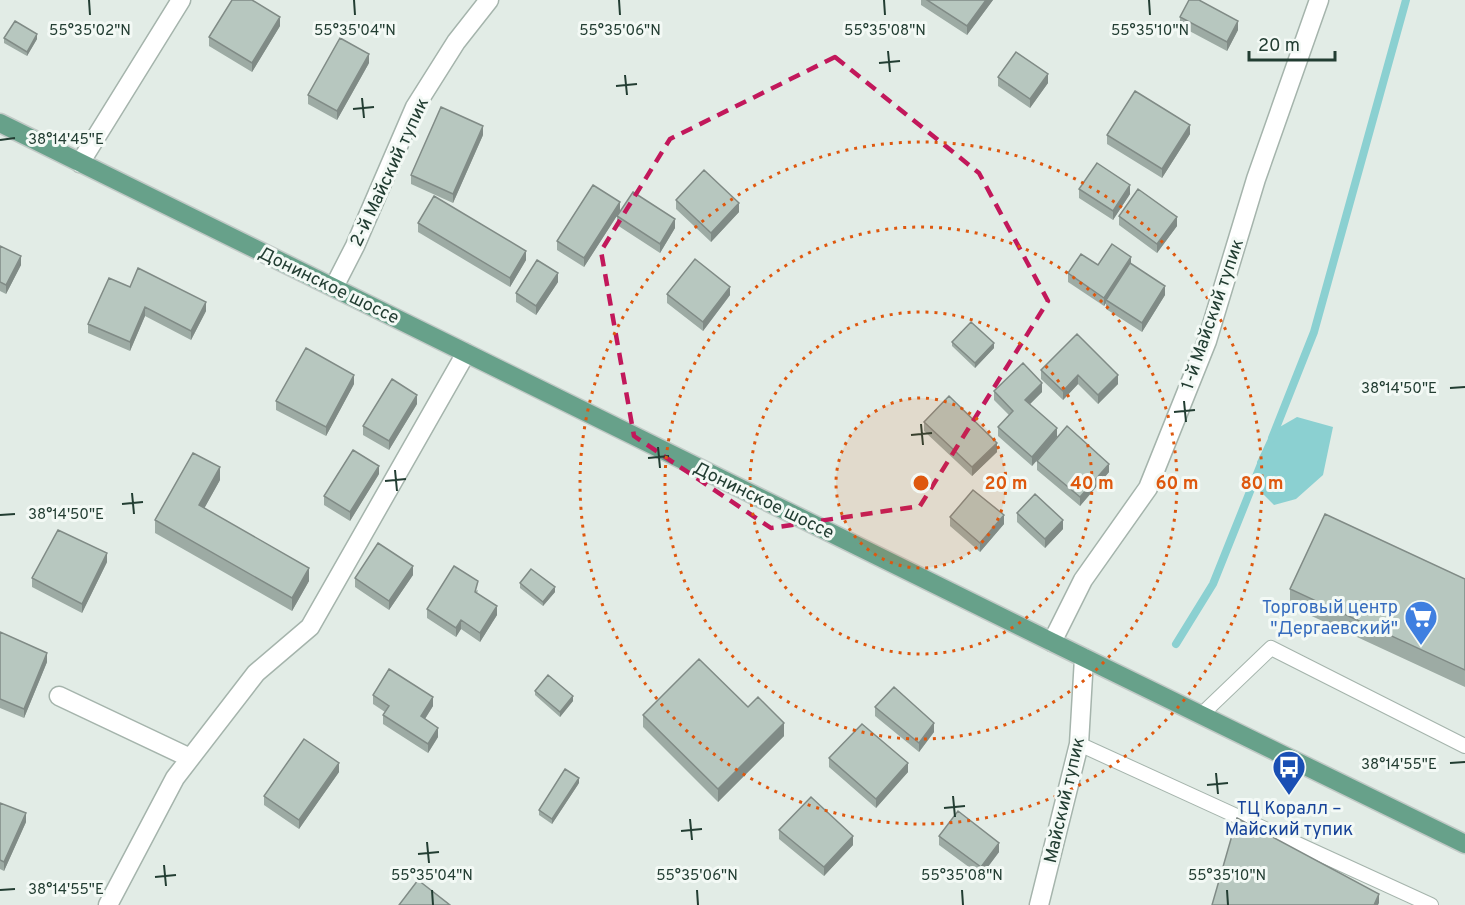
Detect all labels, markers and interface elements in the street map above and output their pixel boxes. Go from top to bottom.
text: 55°35'02"N [49,22,131,41]
text: 55°35'04"N [314,22,396,41]
text: 55°35'06"N [579,22,661,41]
text: 55°35'08"N [844,22,926,41]
text: 55°35'10"N [1111,22,1189,41]
scale bar [1249,24,1334,62]
text: 20 m [1258,35,1300,58]
street label: 2-й Майский тупик [346,95,435,251]
text: 38°14'45"E [28,131,104,150]
street label: 1-й Майский тупик [1177,236,1250,393]
street label: Донинское шоссе [254,242,402,330]
text: 38°14'50"E [1361,380,1437,399]
street label: Донинское шоссе [689,457,837,545]
centre of rings [911,473,931,493]
text: 20 m [984,473,1028,496]
text: 40 m [1070,473,1114,496]
text: 60 m [1155,473,1199,496]
text: 80 m [1240,473,1284,496]
text: 38°14'50"E [28,506,104,525]
place label: Торговый центр "Дергаевский" [1262,597,1398,641]
supermarket icon: Торговый центр "Дергаевский" [1403,599,1439,646]
street label: Майский тупик [1040,735,1091,866]
bus stop icon: ТЦ Коралл – Майский тупик [1271,749,1307,796]
text: 38°14'55"E [1361,756,1437,775]
place label: ТЦ Коралл – Майский тупик [1225,798,1353,842]
text: 55°35'04"N [391,867,473,886]
text: 55°35'06"N [656,867,738,886]
text: 55°35'08"N [921,867,1003,886]
text: 55°35'10"N [1188,867,1266,886]
text: 38°14'55"E [28,881,104,900]

